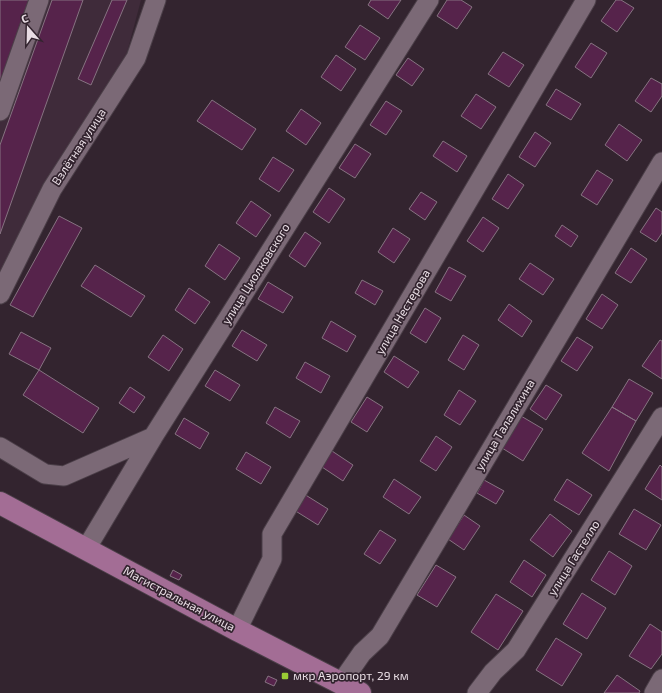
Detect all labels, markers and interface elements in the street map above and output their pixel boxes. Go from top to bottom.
north arrow [8,8,48,48]
text: С [19,11,30,25]
street label: Взлётная улица [48,105,109,188]
street label: улица Циолковского [218,220,293,327]
street label: улица Нестерова [372,266,433,357]
street label: улица Талалихина [471,376,538,473]
street label: улица Гастелло [544,517,603,598]
street label: Магистральная улица [121,563,238,634]
place label: мкр Аэропорт, 29 км [293,668,409,682]
marker: мкр Аэропорт, 29 км [280,671,290,681]

